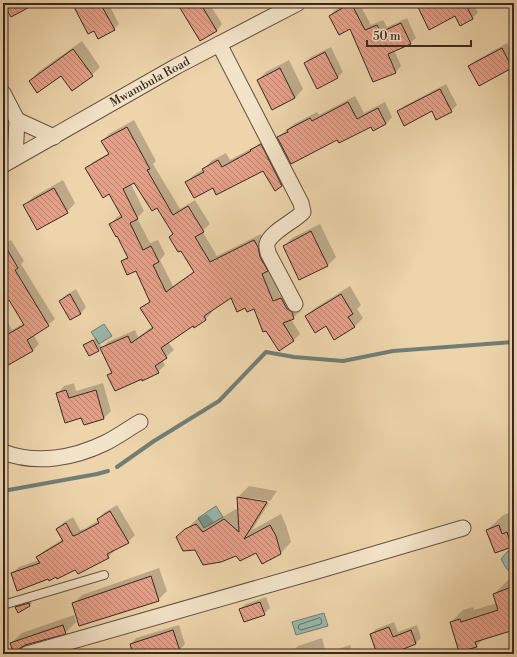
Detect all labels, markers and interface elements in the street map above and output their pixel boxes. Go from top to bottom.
scale bar [367,22,471,48]
text: 50 m [373,29,401,44]
street label: Mwambula Road [107,54,193,110]

